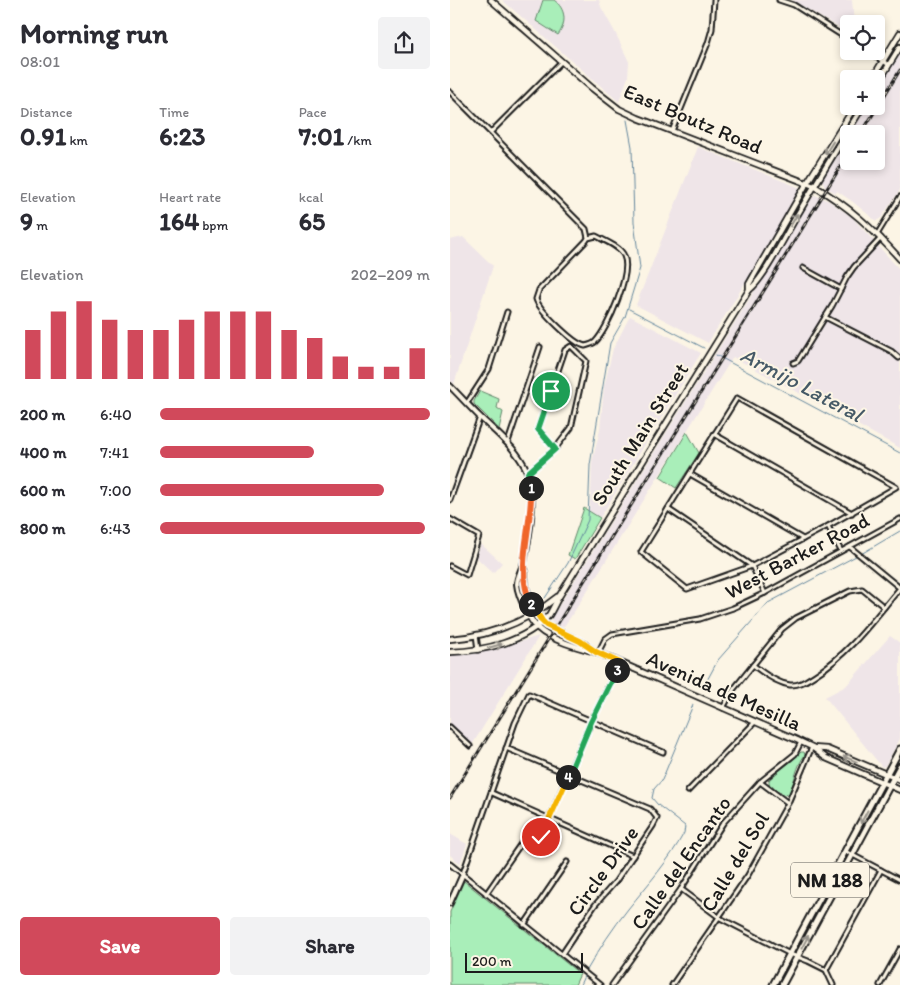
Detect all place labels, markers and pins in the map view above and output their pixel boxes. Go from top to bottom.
pin [530,370,572,412]
pin: 1 [518,476,544,500]
pin: 2 [518,592,544,616]
pin: 3 [604,658,630,682]
pin: 4 [556,764,580,790]
pin [520,816,562,858]

